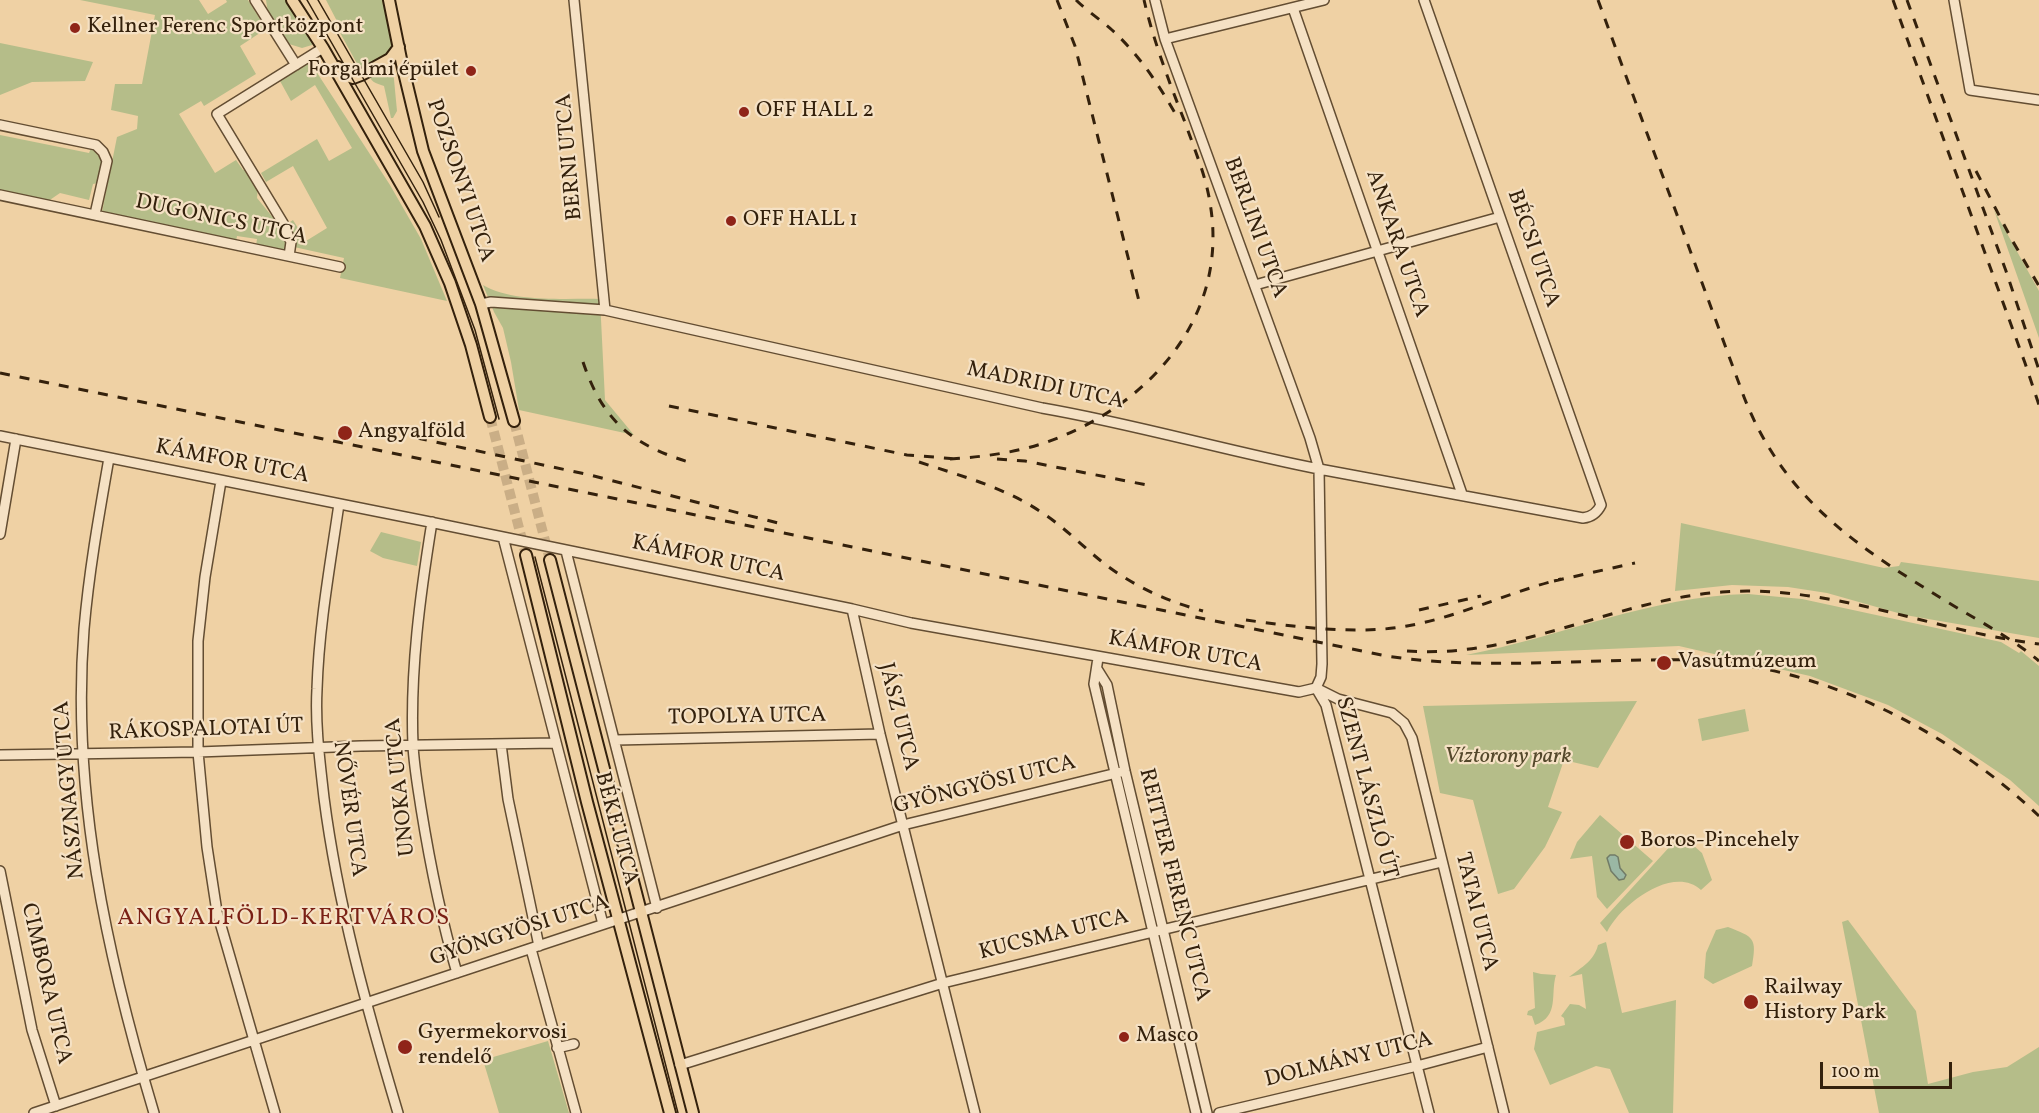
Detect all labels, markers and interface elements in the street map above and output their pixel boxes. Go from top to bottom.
place label: Kellner Ferenc Sportközpont [87,15,363,41]
marker: Kellner Ferenc Sportközpont [68,21,82,35]
place label: Forgalmi épület [307,58,459,84]
marker: Forgalmi épület [464,64,478,78]
street label: BERNI UTCA [552,92,590,222]
street label: POZSONYI UTCA [419,96,499,266]
place label: OFF HALL 2 [756,99,874,125]
marker: OFF HALL 2 [737,105,751,119]
street label: BERLINI UTCA [1216,154,1292,302]
street label: ANKARA UTCA [1358,167,1434,321]
street label: BÉCSI UTCA [1500,187,1564,311]
street label: DUGONICS UTCA [133,190,309,252]
place label: OFF HALL 1 [743,208,858,234]
marker: OFF HALL 1 [724,214,738,228]
street label: MADRIDI UTCA [964,357,1126,417]
place label: Angyalföld [358,420,466,446]
marker: Angyalföld [336,424,354,442]
street label: KÁMFOR UTCA [153,435,311,491]
street label: KÁMFOR UTCA [629,531,787,589]
street label: KÁMFOR UTCA [1106,626,1264,680]
place label: Vasútmúzeum [1678,650,1817,676]
marker: Vasútmúzeum [1655,654,1673,672]
street label: JÁSZ UTCA [871,660,923,774]
street label: SZENT LÁSZLÓ ÚT [1328,694,1402,882]
street label: NÁSZNAGY UTCA [50,700,92,880]
street label: TOPOLYA UTCA [668,703,826,733]
street label: RÁKOSPALOTAI ÚT [108,714,304,748]
street label: UNOKA UTCA [382,717,422,857]
street label: NŐVÉR UTCA [325,739,371,879]
park label: Víztorony park [1445,745,1571,771]
street label: GYÖNGYÖSI UTCA [891,751,1079,821]
street label: REITTER FERENC UTCA [1131,766,1215,1004]
street label: BÉKE UTCA [587,769,643,889]
place label: Boros-Pincehely [1640,829,1799,855]
marker: Boros-Pincehely [1618,833,1636,851]
street label: TATAI UTCA [1448,850,1502,974]
street label: GYÖNGYÖSI UTCA [427,891,613,973]
street label: CIMBORA UTCA [14,901,76,1067]
street label: KUCSMA UTCA [977,905,1131,967]
district label: ANGYALFÖLD-KERTVÁROS [117,906,451,934]
place label: Railway History Park [1764,976,1886,1028]
marker: Railway History Park [1742,993,1760,1011]
place label: Gyermekorvosi rendelő [418,1021,567,1072]
place label: Masco [1136,1024,1198,1050]
street label: DOLMÁNY UTCA [1262,1027,1436,1095]
marker: Masco [1117,1030,1131,1044]
marker: Gyermekorvosi rendelő [396,1038,414,1056]
scale bar [1823,1050,1955,1088]
text: 100 m [1831,1060,1880,1085]

